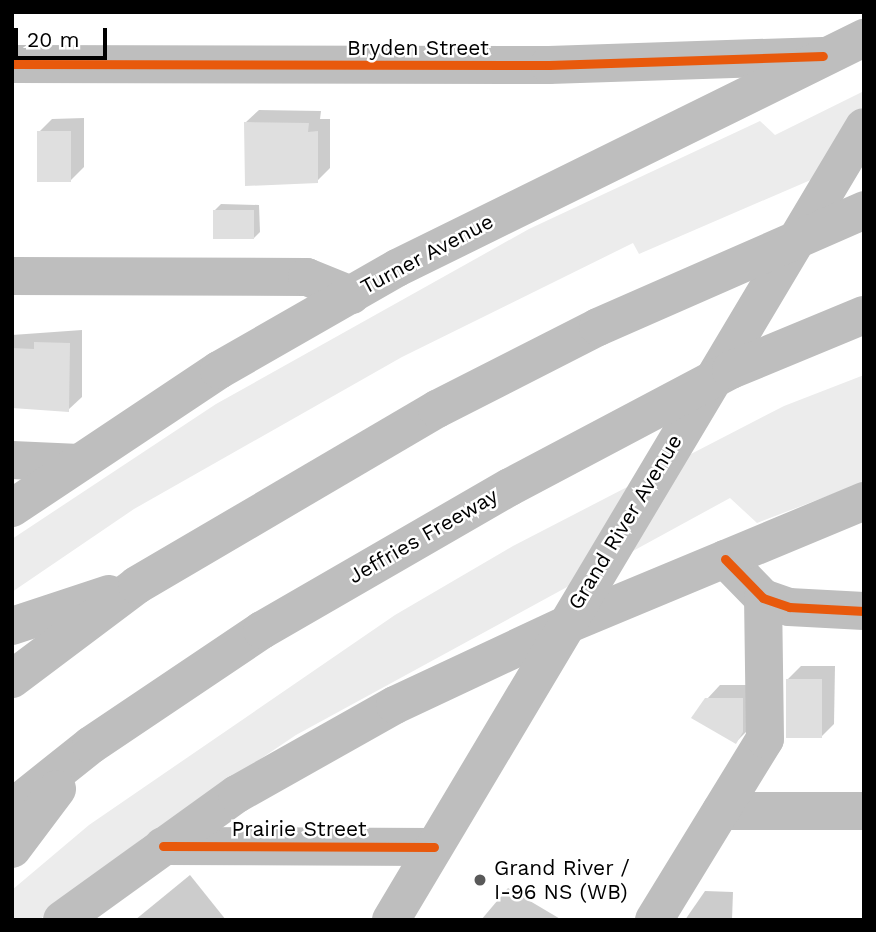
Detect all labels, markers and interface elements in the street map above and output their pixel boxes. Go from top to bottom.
scale bar [18,14,110,58]
text: 20 m [27,27,79,52]
street label: Bryden Street [347,35,489,61]
street label: Turner Avenue [356,208,498,300]
street label: Grand River Avenue [562,429,688,615]
street label: Jeffries Freeway [344,483,502,589]
street label: Prairie Street [231,816,367,842]
place label: Grand River / I-96 NS (WB) [494,855,630,905]
marker: Grand River / I-96 NS (WB) [472,872,488,888]

